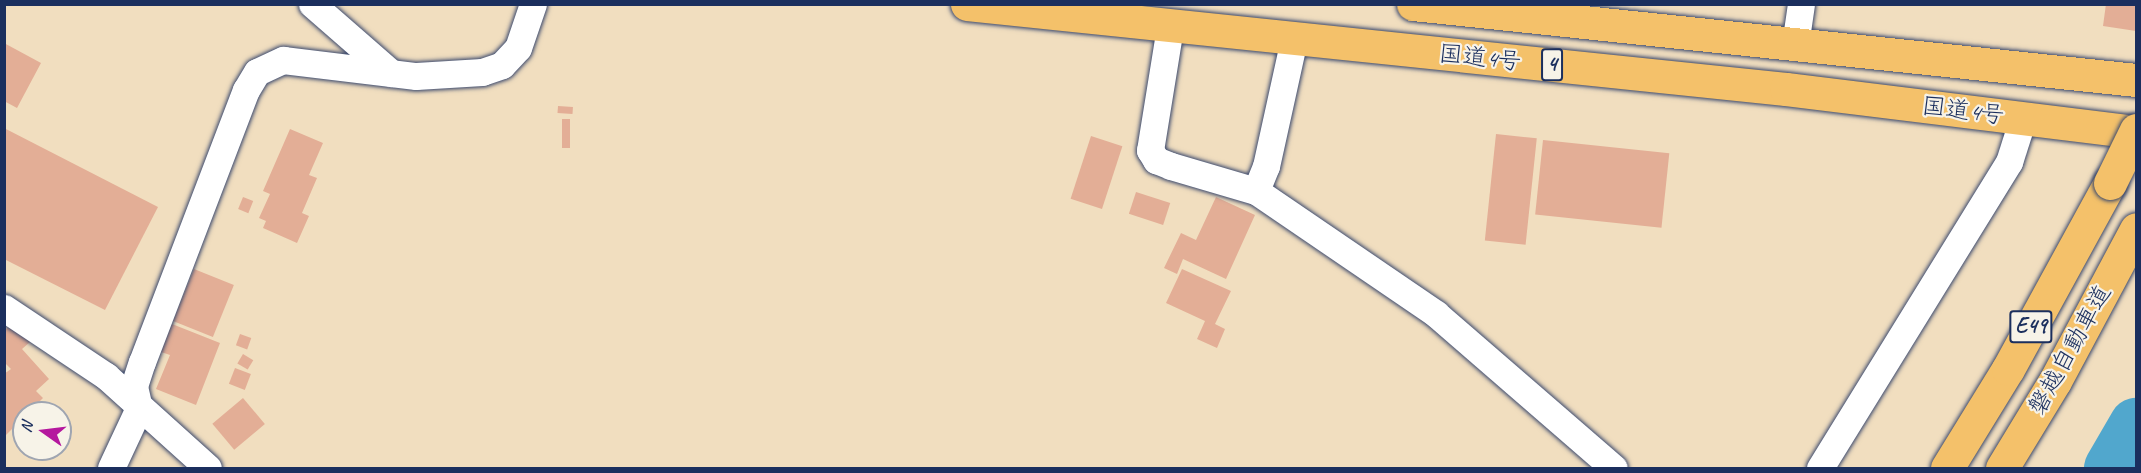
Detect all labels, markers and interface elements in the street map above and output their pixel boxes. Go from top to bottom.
street label: 国道4号 [1437,39,1523,77]
road number: 4 [1540,46,1564,84]
street label: 国道4号 [1920,92,2006,130]
street label: 磐越自動車道 [2022,280,2118,420]
road number: E49 [2008,308,2054,346]
north arrow [12,401,72,461]
text: N [16,420,37,434]

